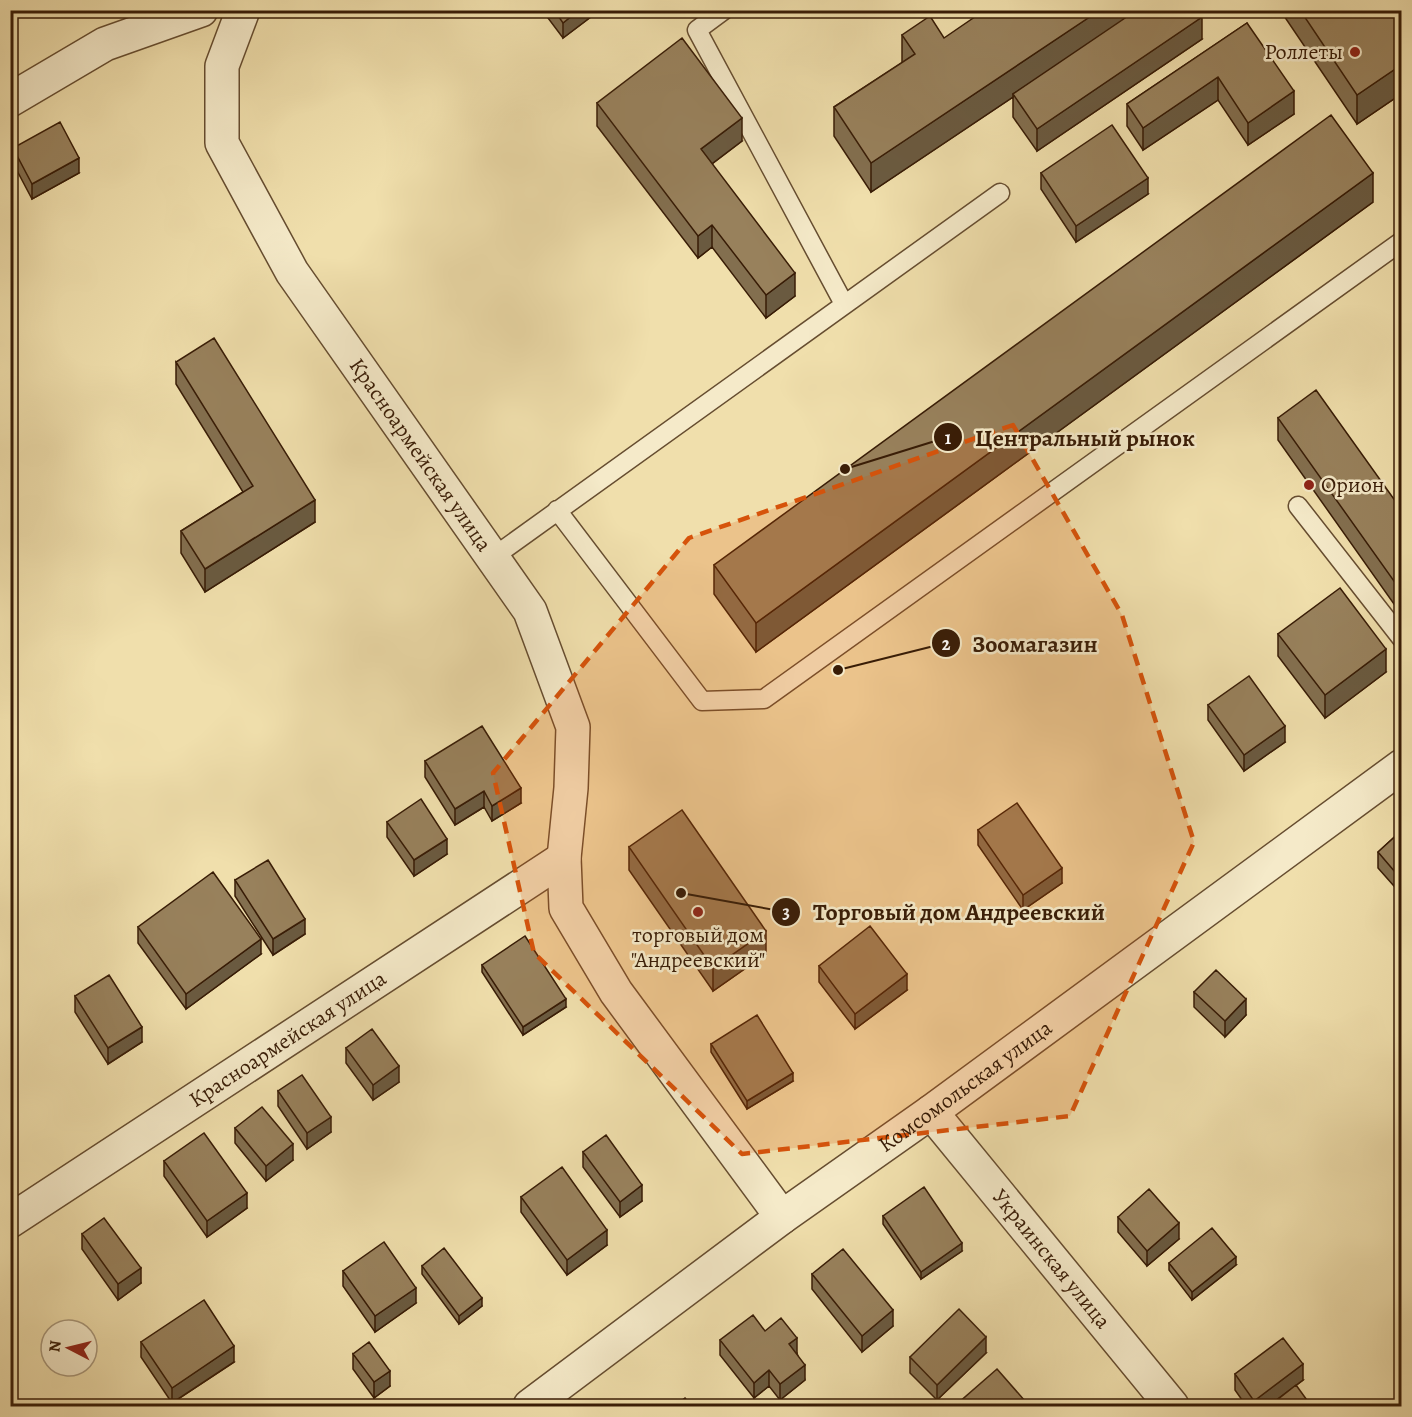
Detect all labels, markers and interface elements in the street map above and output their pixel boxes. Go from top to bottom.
place label: Роллеты [1264,37,1343,67]
marker: Роллеты [1348,45,1362,59]
street label: Красноармейская улица [342,352,499,558]
callout: Центральный рынок [933,416,1207,458]
text: Центральный рынок [975,422,1195,454]
text: 1 [945,426,952,450]
place label: Орион [1321,470,1385,500]
marker: Орион [1302,478,1316,492]
callout: Зоомагазин [931,622,1110,664]
text: Зоомагазин [972,628,1098,660]
text: 2 [942,632,951,656]
callout: Торговый дом Андреевский [771,891,1116,933]
text: Торговый дом Андреевский [813,896,1105,928]
text: 3 [782,900,790,924]
marker: торговый дом "Андреевский" [691,905,705,919]
place label: торговый дом "Андреевский" [631,920,765,975]
street label: Красноармейская улица [183,963,393,1115]
street label: Комсомольская улица [872,1013,1059,1160]
street label: Украинская улица [985,1183,1118,1336]
north arrow [39,1318,99,1378]
text: N [43,1339,67,1353]

